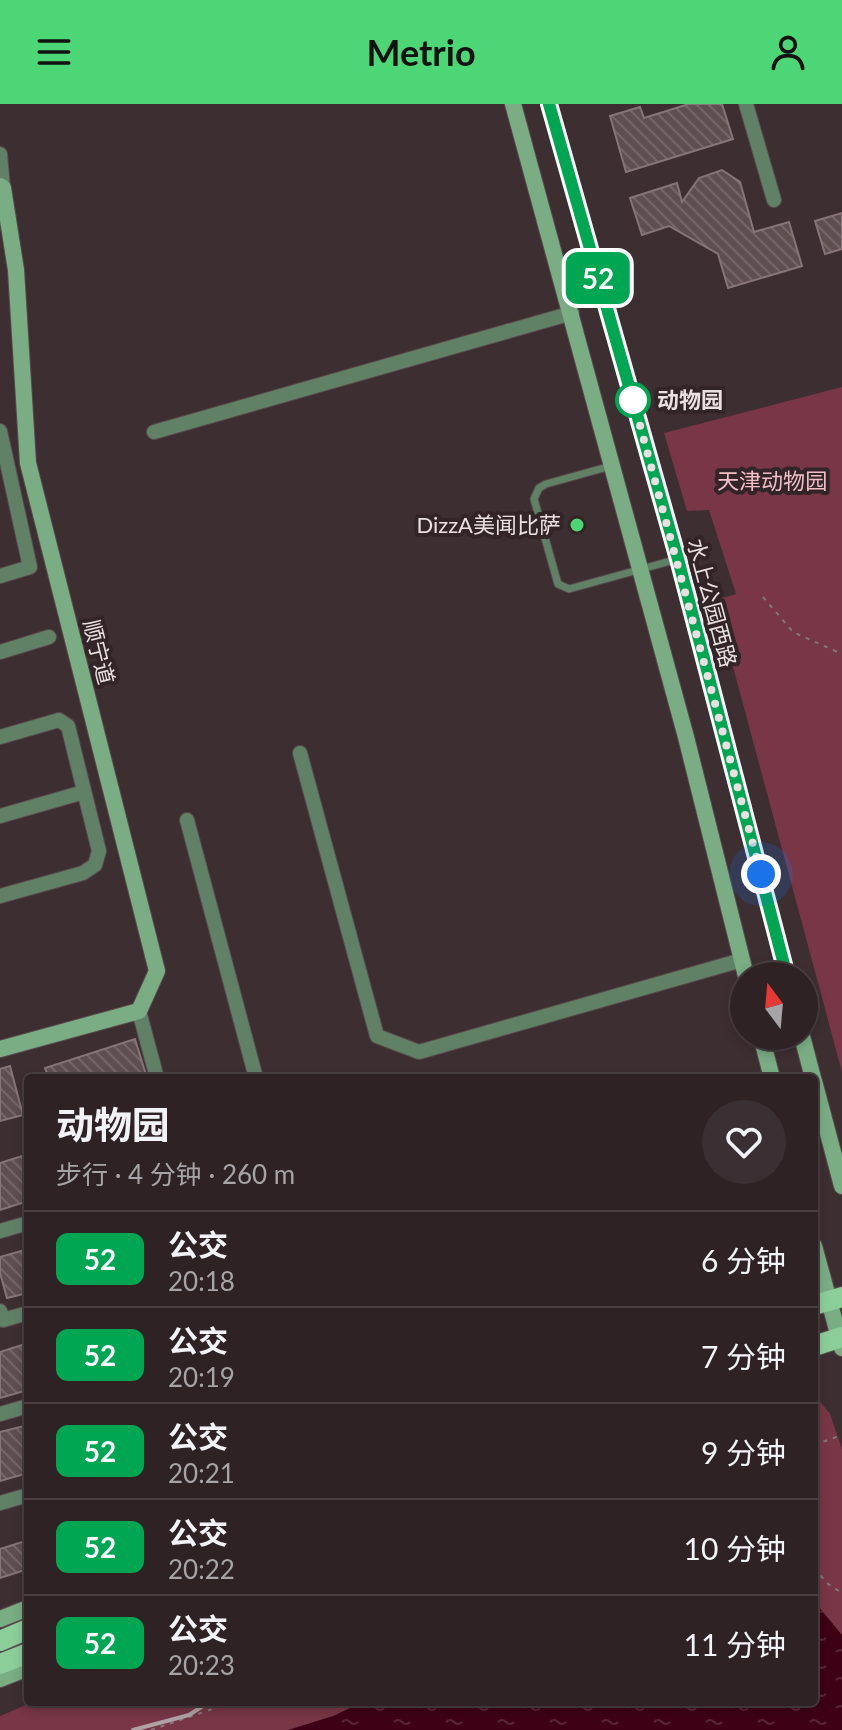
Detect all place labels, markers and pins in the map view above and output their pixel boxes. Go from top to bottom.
marker: 动物园 [616,383,650,417]
place label: 动物园 [657,386,723,413]
place label: DizzA美闻比萨 [416,511,561,538]
marker: DizzA美闻比萨 [568,516,586,534]

